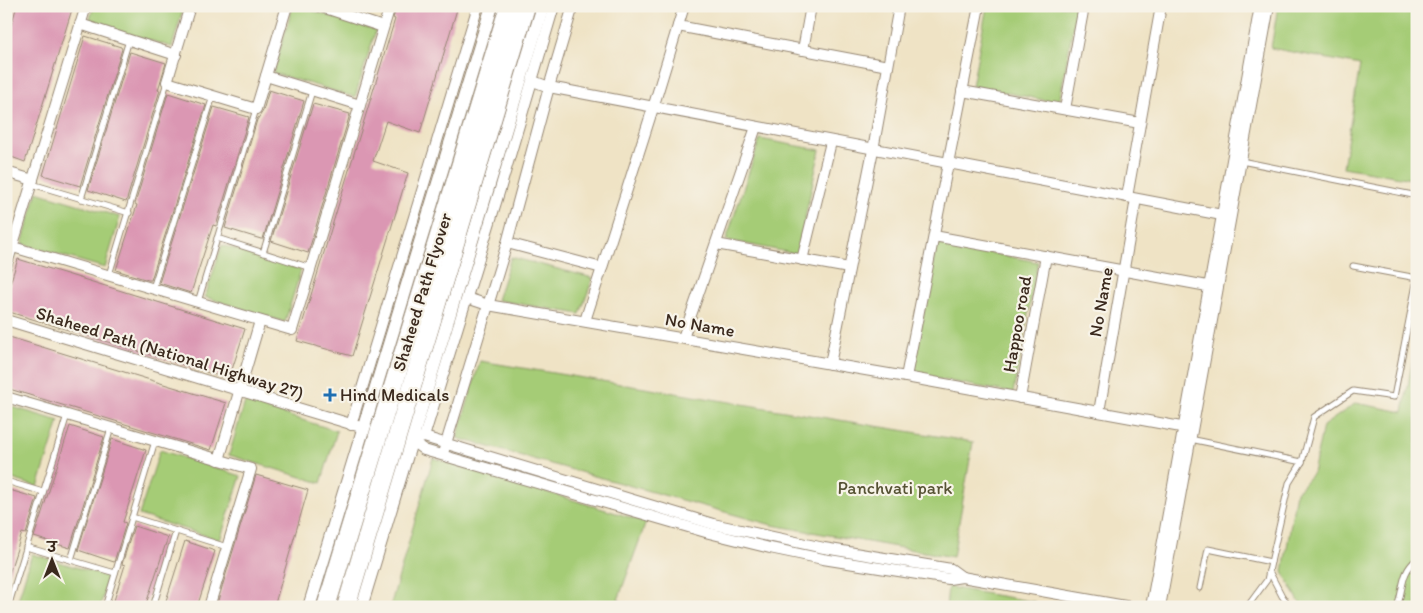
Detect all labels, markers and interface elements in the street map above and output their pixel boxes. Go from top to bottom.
street label: Shaheed Path Flyover [387,209,457,374]
street label: No Name [1084,265,1118,339]
street label: Happoo road [998,274,1036,374]
street label: Shaheed Path (National Highway 27) [34,302,306,404]
street label: No Name [663,308,737,342]
place label: Hind Medicals [340,384,449,406]
marker: Hind Medicals [324,389,336,401]
park label: Panchvati park [838,477,952,499]
north arrow [28,536,78,586]
text: उ [45,539,58,556]

